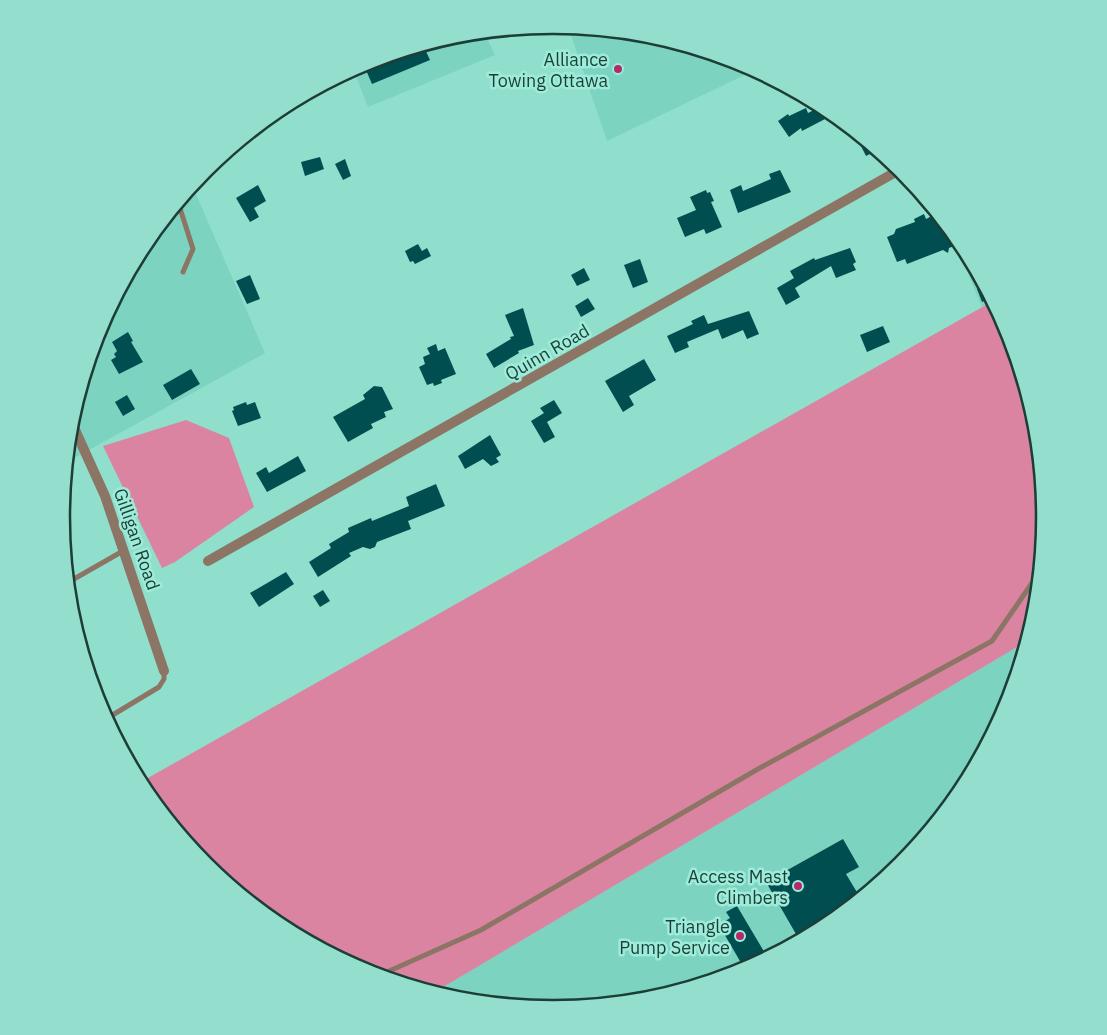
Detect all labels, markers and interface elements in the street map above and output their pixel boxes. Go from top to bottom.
place label: Alliance Towing Ottawa [489,48,608,92]
marker: Alliance Towing Ottawa [612,63,624,75]
street label: Quinn Road [501,319,593,385]
street label: Gilligan Road [109,485,165,593]
place label: Access Mast Climbers [688,865,788,909]
marker: Access Mast Climbers [792,880,804,892]
place label: Triangle Pump Service [619,915,730,959]
marker: Triangle Pump Service [734,930,746,942]

